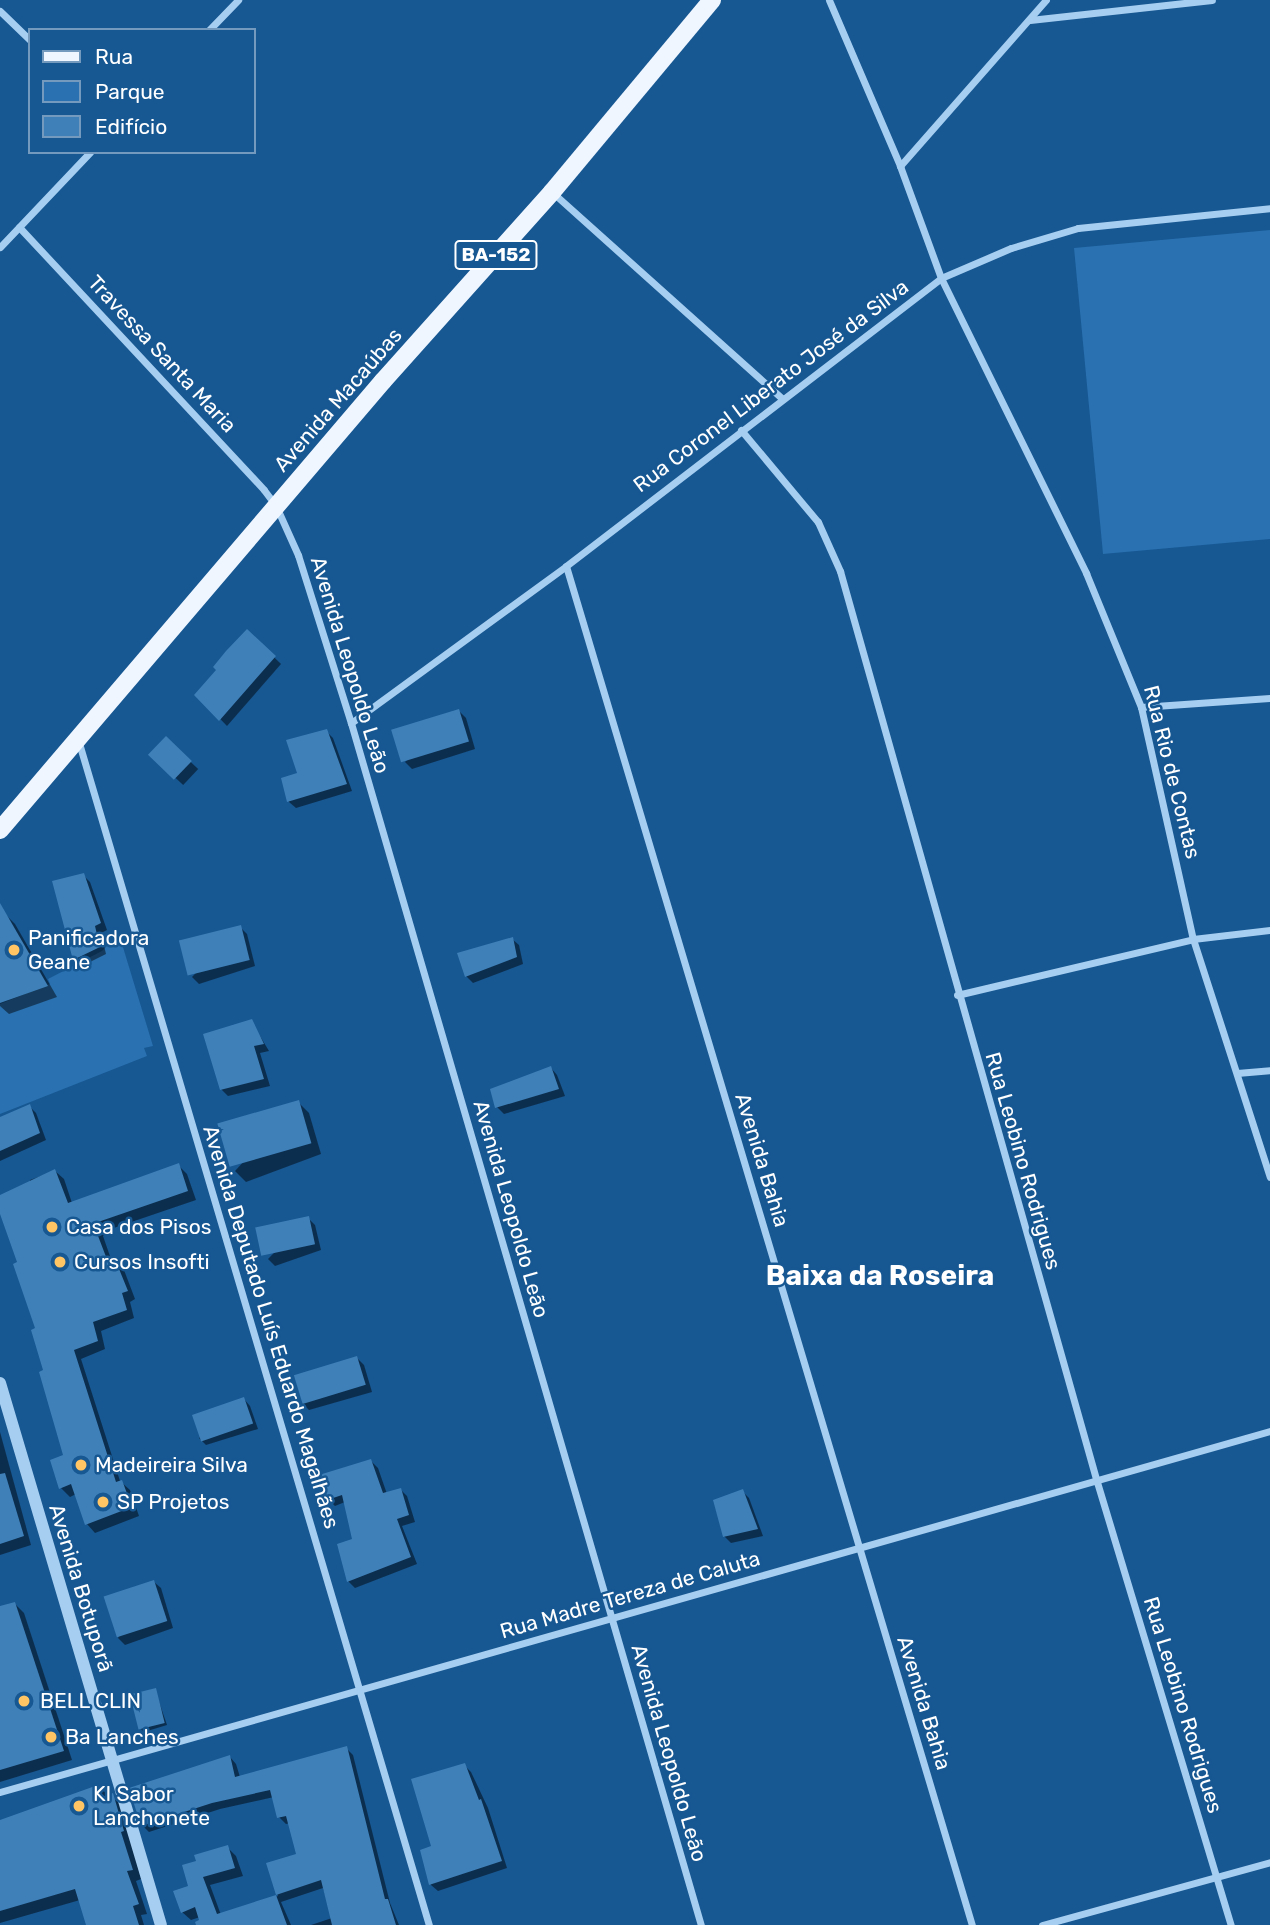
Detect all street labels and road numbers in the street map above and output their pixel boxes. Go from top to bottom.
road number: BA-152 [454,240,538,270]
street label: Travessa Santa Maria [83,270,241,438]
street label: Rua Coronel Liberato José da Silva [628,274,914,498]
street label: Avenida Macaúbas [269,323,407,477]
street label: Avenida Leopoldo Leão [305,554,395,776]
street label: Rua Rio de Contas [1138,683,1206,861]
street label: Rua Leobino Rodrigues [980,1049,1066,1273]
street label: Avenida Bahia [730,1090,794,1230]
street label: Avenida Leopoldo Leão [468,1097,554,1321]
street label: Avenida Deputado Luís Eduardo Magalhães [197,1122,345,1532]
street label: Avenida Botuporã [43,1501,119,1675]
street label: Rua Madre Tereza de Caluta [497,1546,763,1644]
street label: Rua Leobino Rodrigues [1138,1594,1228,1816]
street label: Avenida Bahia [892,1633,956,1773]
street label: Avenida Leopoldo Leão [626,1641,712,1865]

